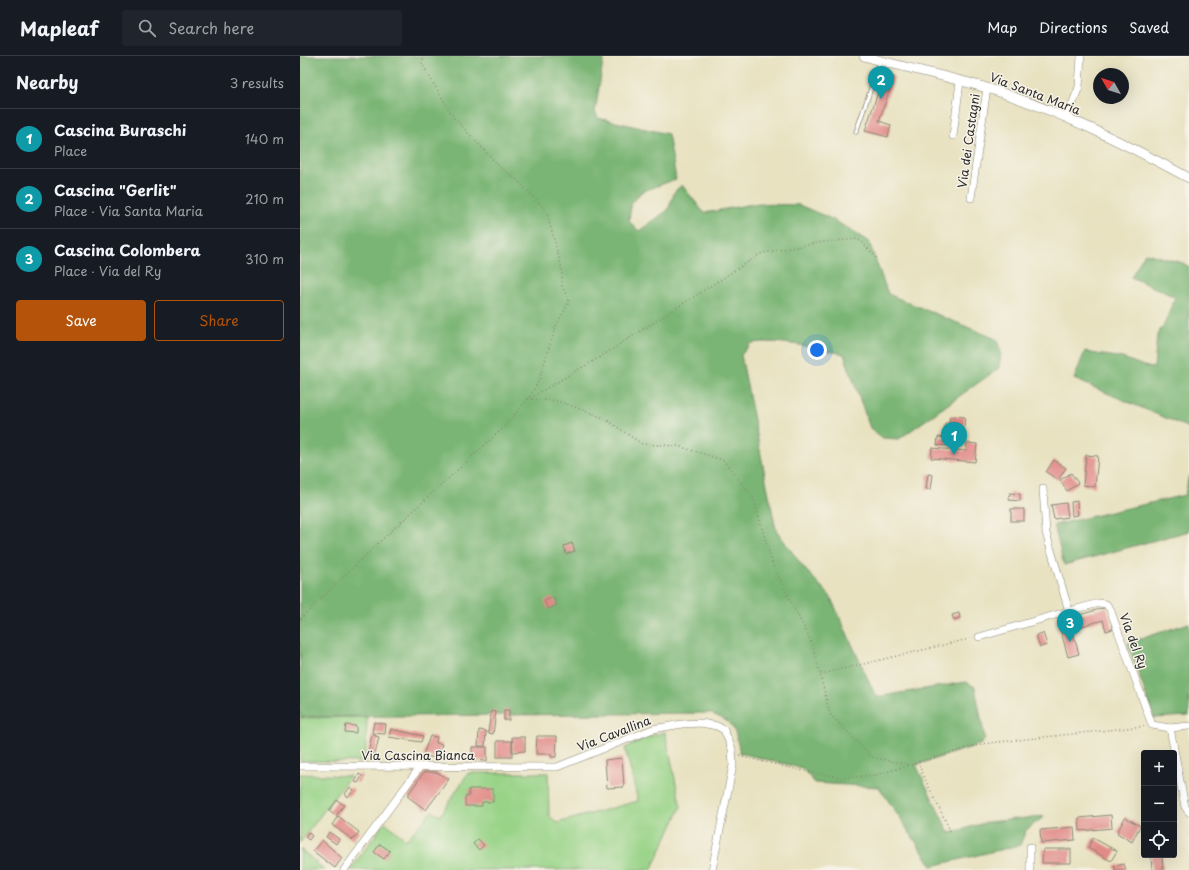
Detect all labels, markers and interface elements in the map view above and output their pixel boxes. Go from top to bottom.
search box [122,10,402,46]
text: Mapleaf [20,14,98,42]
text: Search here [168,16,254,39]
icon: search [136,17,158,39]
text: Map [987,17,1017,38]
text: Directions [1039,17,1107,38]
text: Saved [1129,17,1169,38]
pin: 2 [868,66,894,99]
street label: Via Santa Maria [987,67,1084,119]
north arrow [1093,68,1129,104]
text: Nearby [16,69,78,95]
text: 3 results [230,73,284,92]
street label: Via dei Castagni [952,92,984,189]
text: Cascina Buraschi [54,118,186,141]
text: 1 [26,129,32,148]
text: 140 m [245,129,284,148]
text: Place [54,141,87,160]
text: Cascina "Gerlit" [54,178,177,201]
text: 2 [24,189,34,208]
text: 210 m [245,189,284,208]
text: Place · Via Santa Maria [54,201,203,220]
text: Cascina Colombera [54,238,201,261]
text: 3 [25,249,33,268]
text: 310 m [245,249,284,268]
text: Place · Via del Ry [54,261,161,280]
button: Save [16,300,146,341]
button: Share [154,300,284,341]
your location [807,340,827,360]
pin: 1 [941,422,967,455]
pin: 3 [1057,609,1083,642]
street label: Via del Ry [1115,610,1152,671]
street label: Via Cavallina [574,711,653,755]
street label: Via Cascina Bianca [361,746,475,764]
map controls [1141,750,1177,858]
button: + [1141,750,1177,786]
button: − [1141,786,1177,822]
button: locate [1141,822,1177,858]

